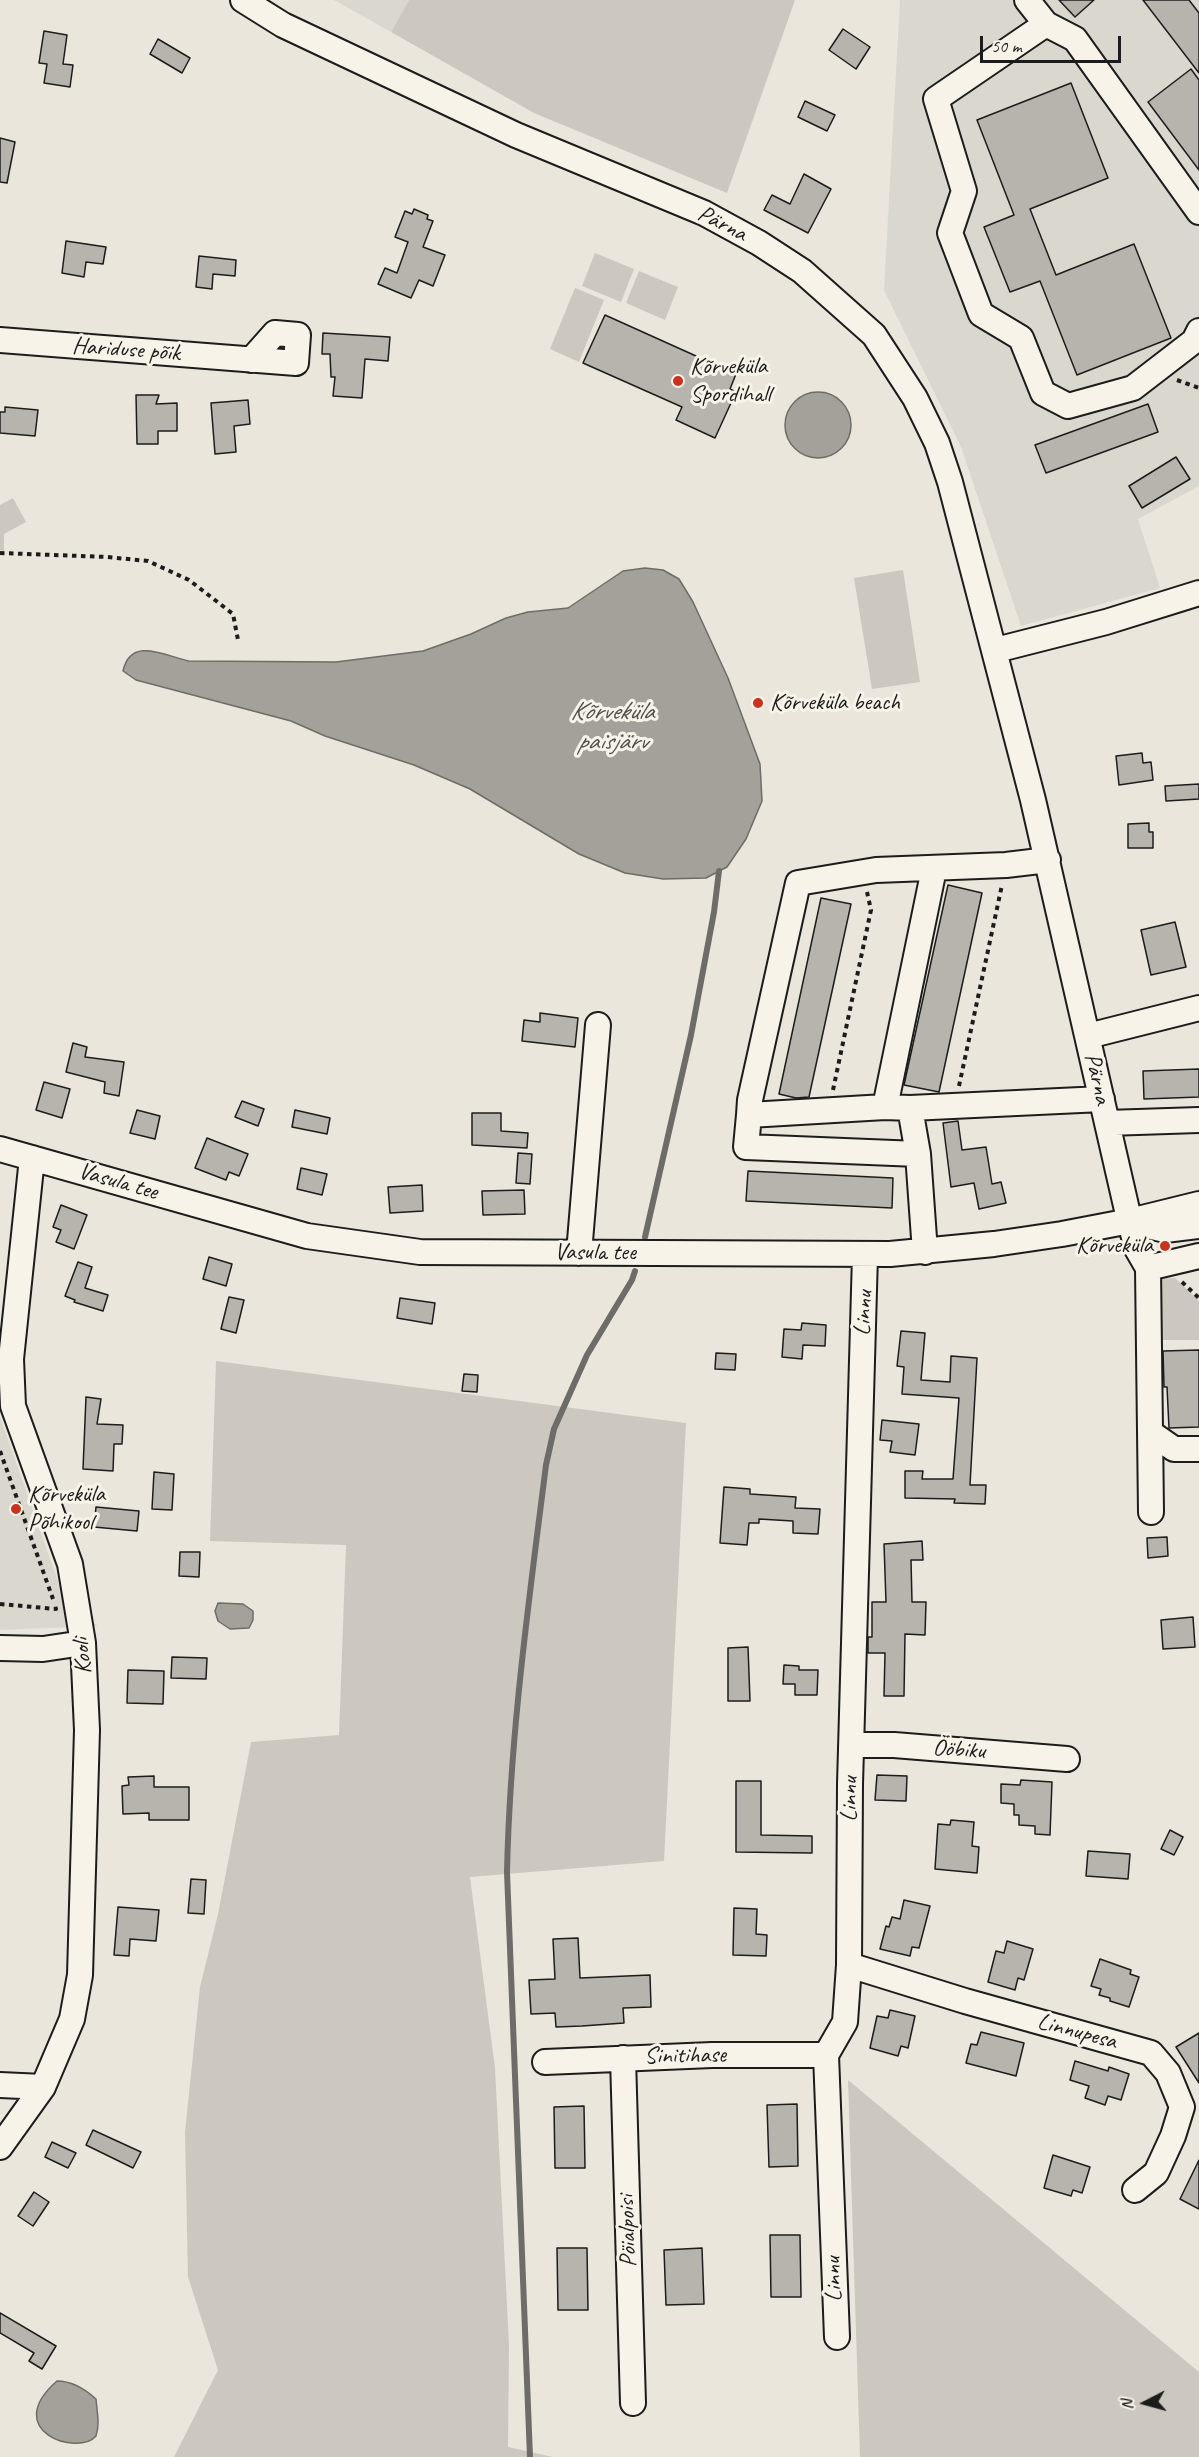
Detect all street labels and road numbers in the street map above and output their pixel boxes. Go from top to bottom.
street label: Pärna [692,199,752,249]
street label: Hariduse põik [71,332,181,368]
street label: Pärna [1077,1051,1117,1107]
street label: Vasula tee [75,1157,161,1207]
street label: Vasula tee [554,1239,636,1267]
street label: Linnu [848,1290,880,1336]
street label: Kooli [67,1637,99,1675]
street label: Ööbiku [932,1734,986,1766]
street label: Linnu [835,1776,865,1822]
street label: Linnupesa [1034,2008,1120,2056]
street label: Sinitihase [644,2041,726,2071]
street label: Pöialpoisi [612,2194,644,2268]
street label: Linnu [819,2256,849,2302]

